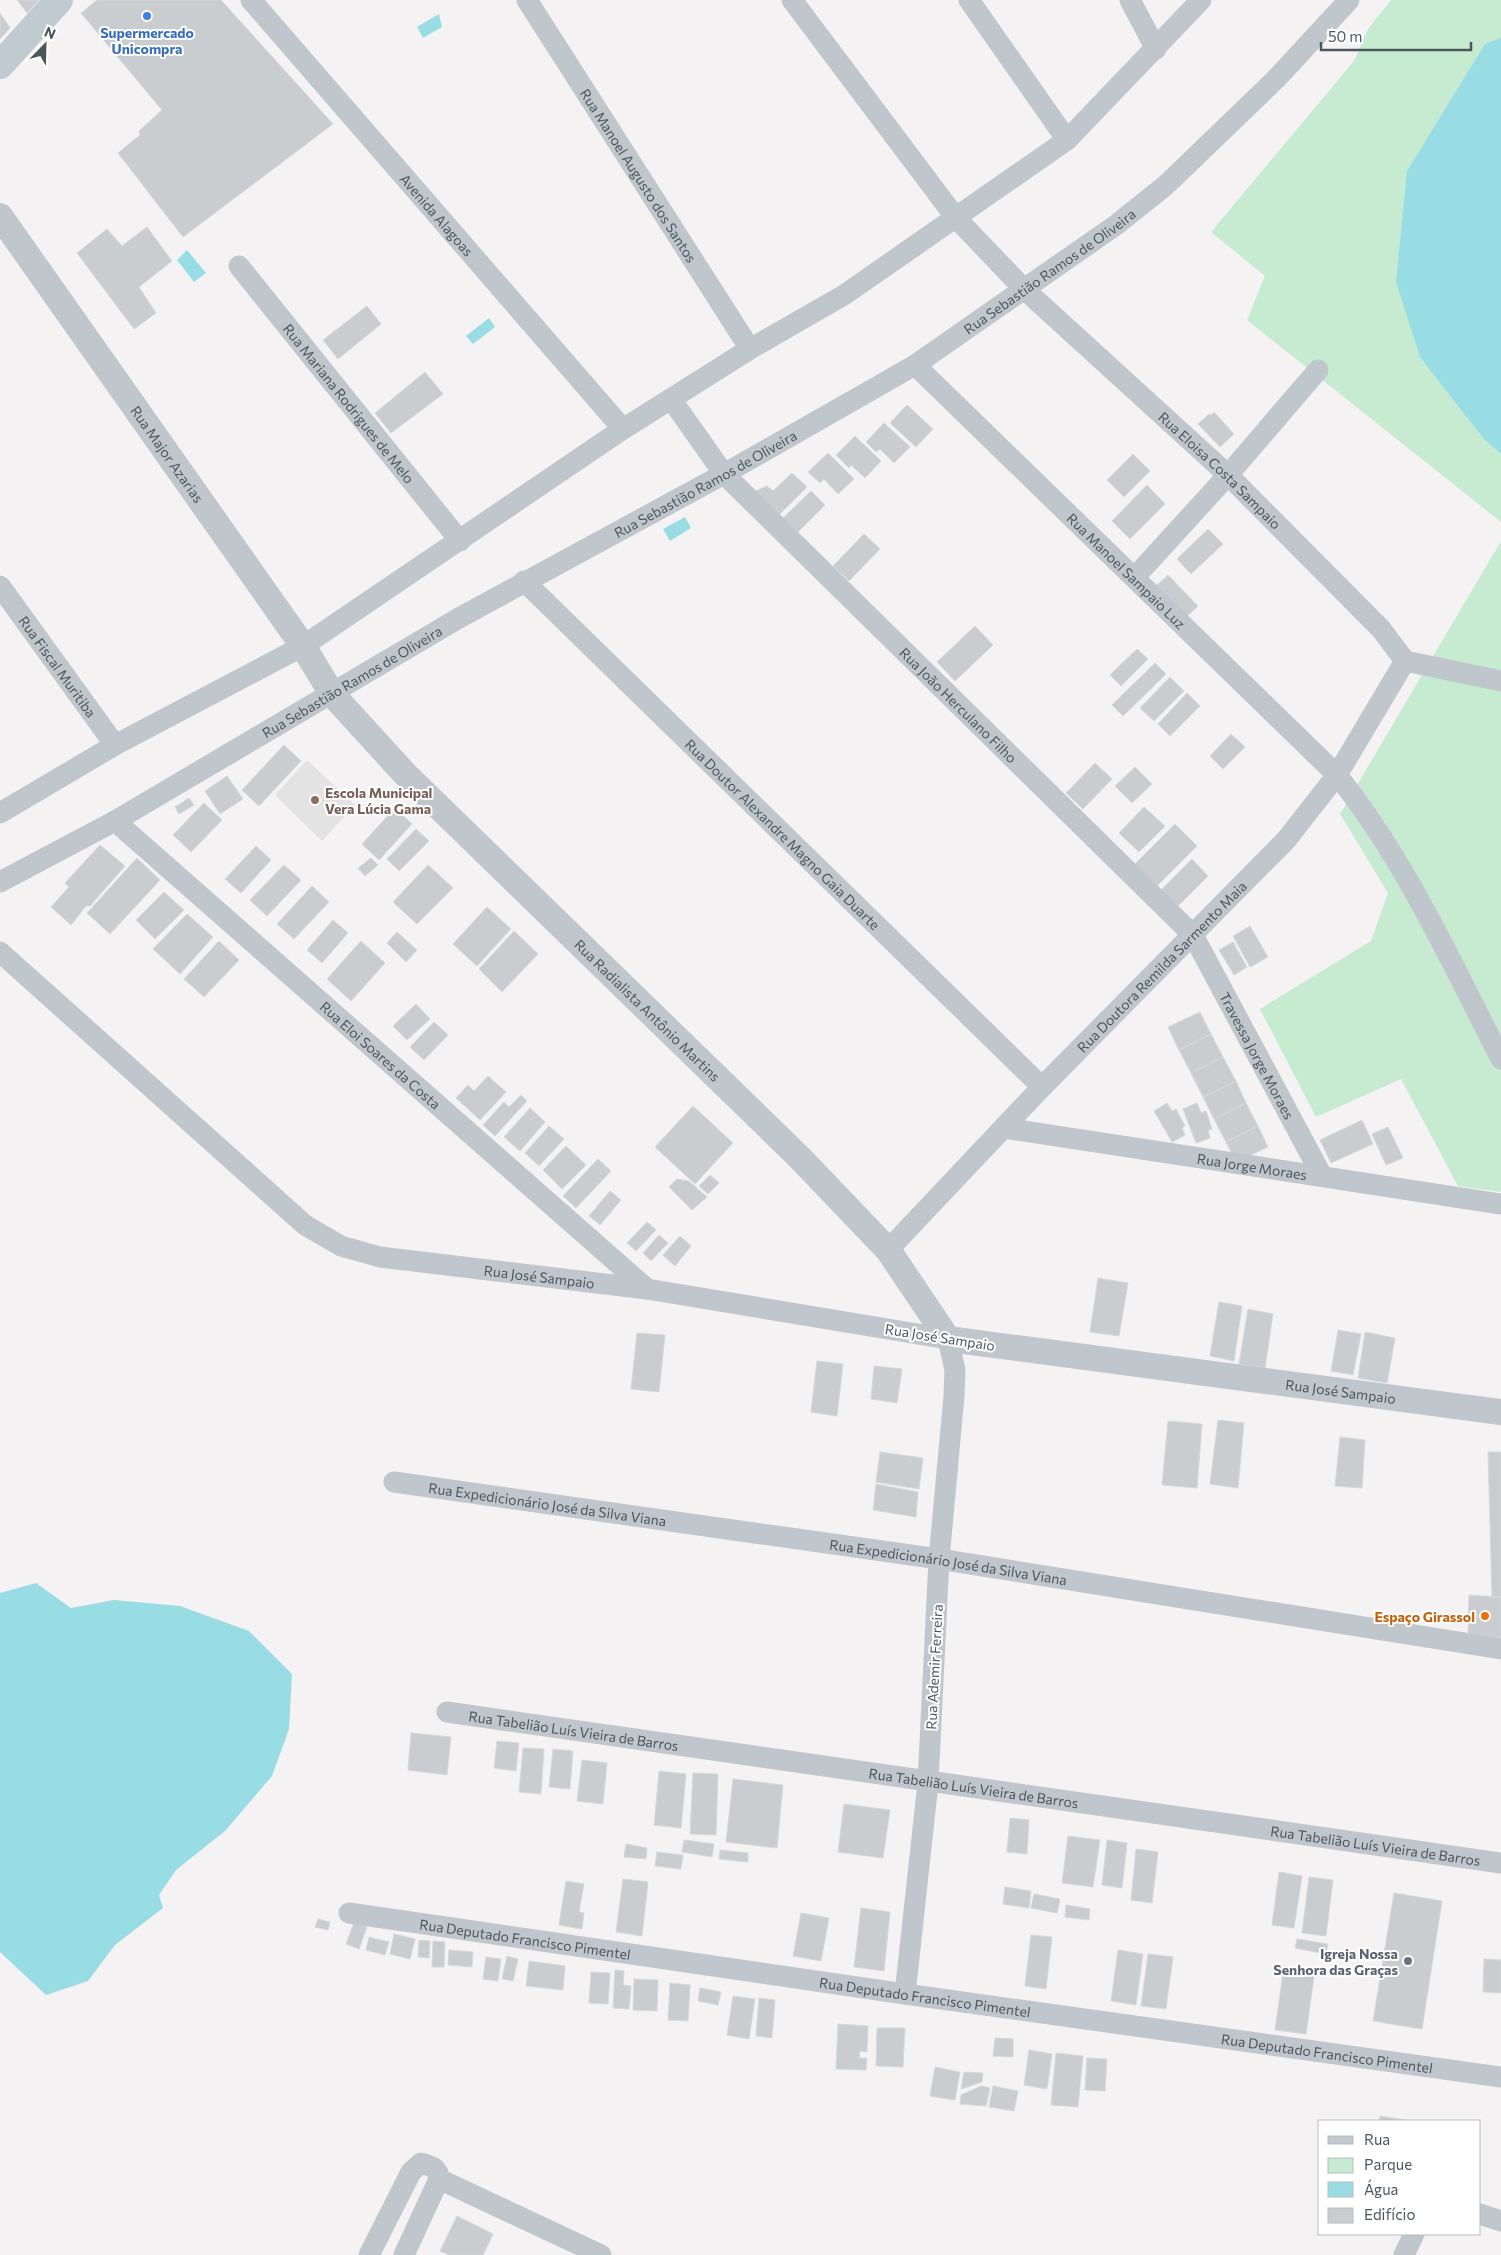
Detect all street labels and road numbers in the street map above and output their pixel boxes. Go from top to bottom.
street label: Rua Manoel Augusto dos Santos [577,85,701,265]
street label: Avenida Alagoas [397,170,477,259]
street label: Rua Sebastião Ramos de Oliveira [960,205,1138,337]
street label: Rua Mariana Rodrigues de Melo [280,320,418,486]
street label: Rua Major Azarias [128,402,208,506]
street label: Rua Eloisa Costa Sampaio [1155,408,1285,532]
street label: Rua Sebastião Ramos de Oliveira [611,426,799,541]
street label: Rua Manoel Sampaio Luz [1064,509,1189,632]
street label: Rua Fiscal Muritiba [16,612,100,720]
street label: Rua Sebastião Ramos de Oliveira [259,622,445,741]
street label: Rua João Herculano Filho [897,643,1021,766]
street label: Rua Doutor Alexandre Magno Gaia Duarte [682,735,884,933]
street label: Rua Doutora Remilda Sarmento Maia [1073,877,1250,1055]
street label: Rua Radialista Antônio Martins [571,935,724,1085]
street label: Travessa Jorge Moraes [1217,989,1298,1122]
street label: Rua Eloi Soares da Costa [317,997,445,1112]
street label: Rua Jorge Moraes [1196,1149,1308,1183]
street label: Rua José Sampaio [483,1261,596,1291]
street label: Rua José Sampaio [884,1320,996,1354]
street label: Rua José Sampaio [1284,1375,1397,1407]
street label: Rua Expedicionário José da Silva Viana [427,1478,668,1529]
street label: Rua Expedicionário José da Silva Viana [828,1535,1068,1588]
street label: Rua Ademir Ferreira [922,1604,946,1730]
street label: Rua Tabelião Luís Vieira de Barros [468,1707,680,1754]
street label: Rua Tabelião Luís Vieira de Barros [868,1764,1080,1811]
street label: Rua Tabelião Luís Vieira de Barros [1270,1822,1482,1868]
street label: Rua Deputado Francisco Pimentel [418,1915,632,1962]
street label: Rua Deputado Francisco Pimentel [818,1973,1032,2020]
street label: Rua Deputado Francisco Pimentel [1220,2030,1434,2076]

